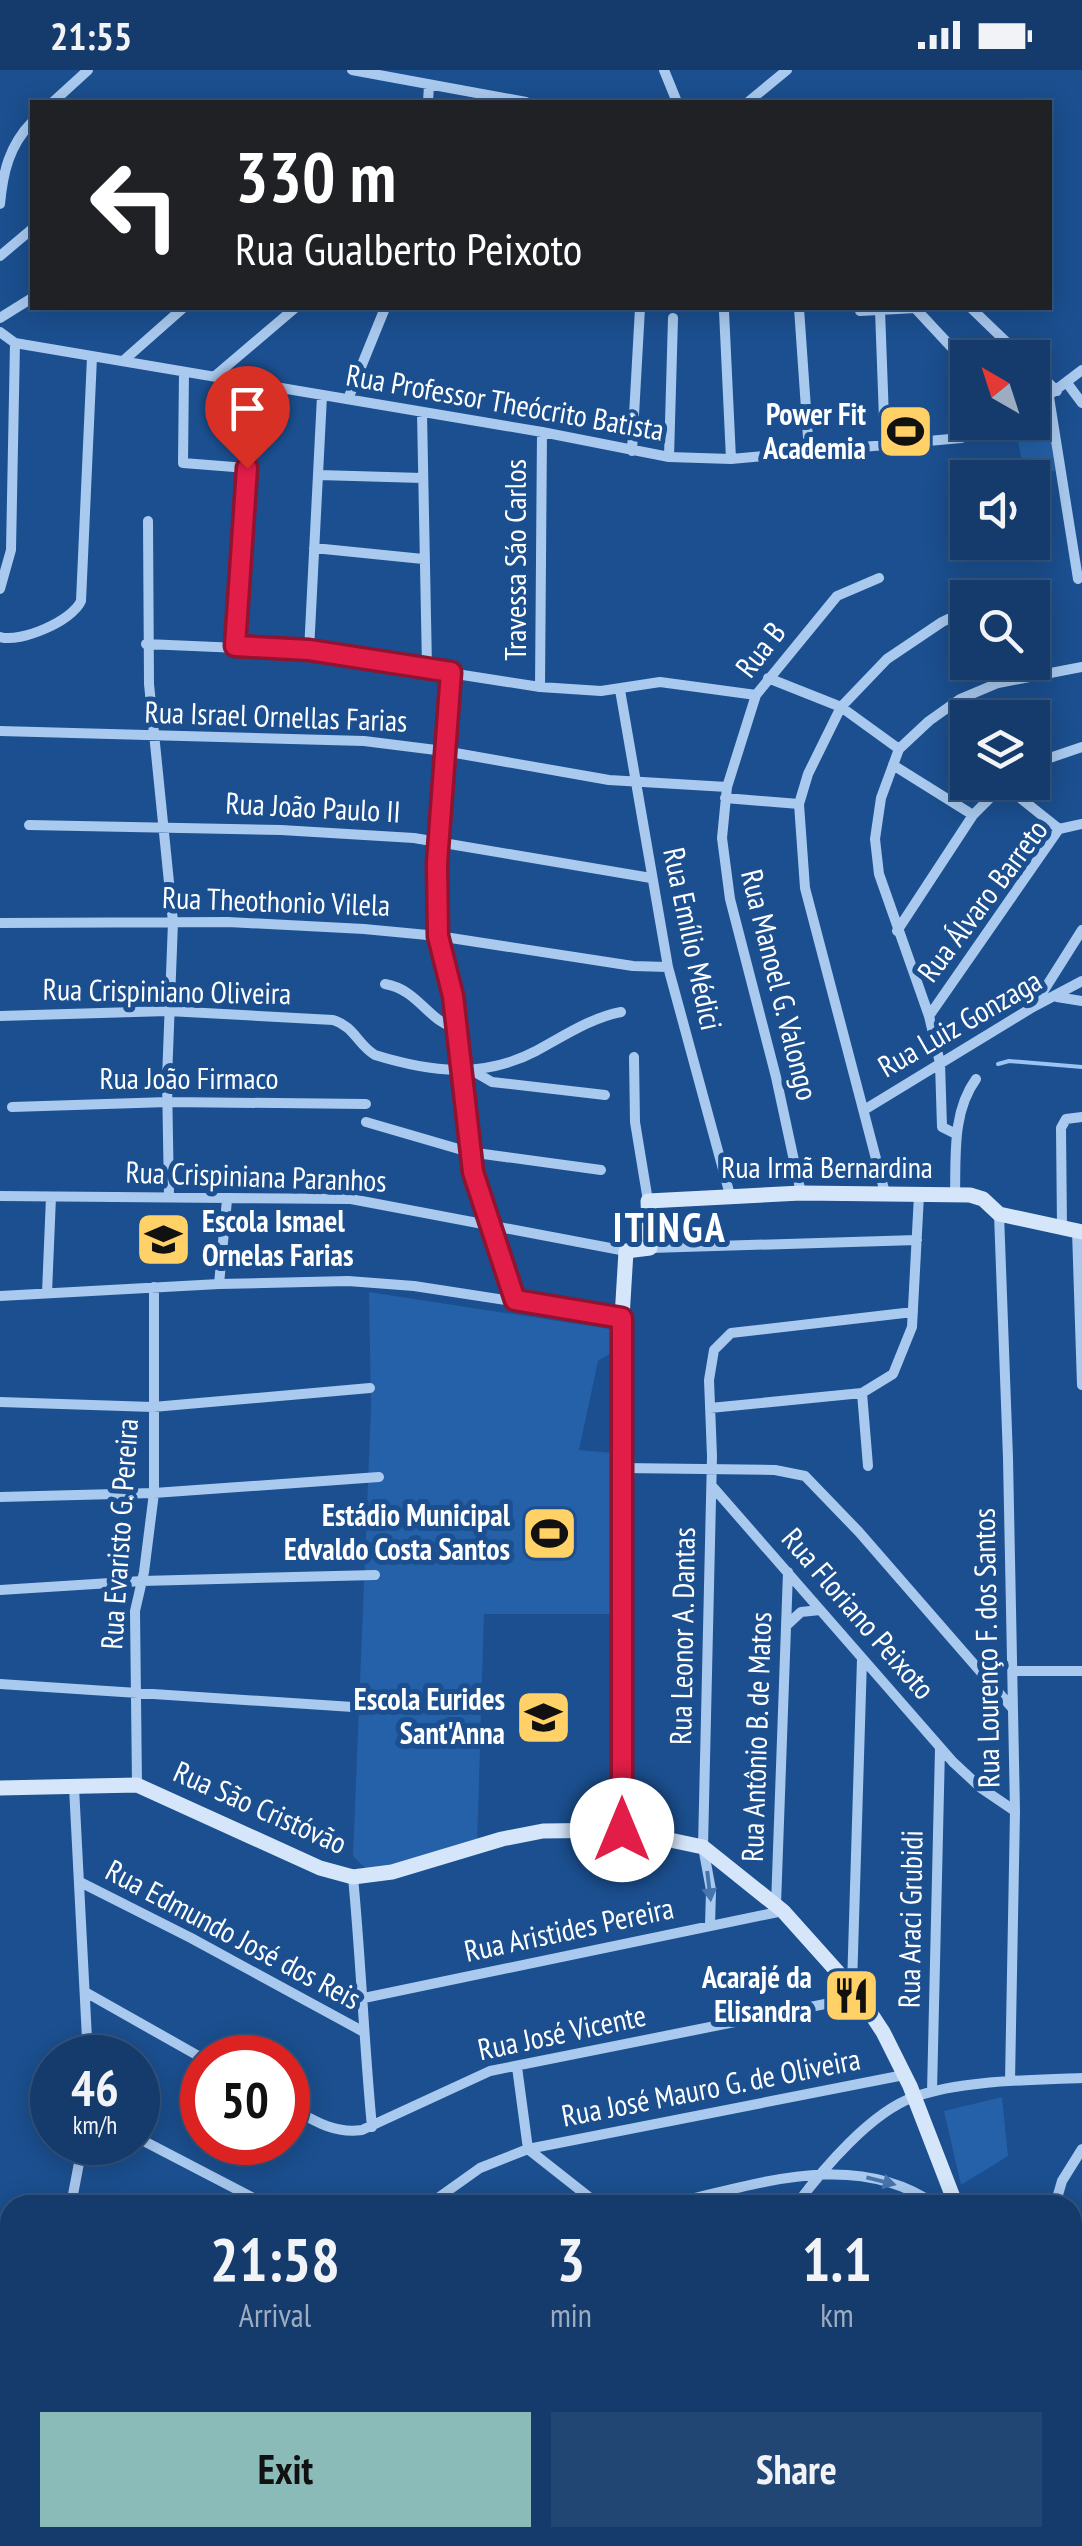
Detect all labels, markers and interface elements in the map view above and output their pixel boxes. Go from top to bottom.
text: 21:55 [50,11,132,60]
text: 330 m [235,131,396,221]
icon: left [70,140,200,270]
text: Rua Gualberto Peixoto [235,219,582,277]
north arrow [950,340,1050,440]
map controls [950,340,1050,800]
street label: Rua Professor Theócrito Batista [343,354,667,449]
pin [205,366,290,469]
icon: arrive [220,381,275,436]
place label: Power Fit Academia [762,394,866,467]
sports icon: Power Fit Academia [875,402,935,462]
street label: Travessa Sáo Carlos [495,459,534,661]
button: sound [950,460,1050,560]
button: search [950,580,1050,680]
street label: Rua B [726,613,794,685]
street label: Rua Israel Ornellas Farias [144,691,408,740]
button: layers [950,700,1050,800]
street label: Rua João Paulo II [225,782,402,831]
street label: Rua Álvaro Barreto [908,811,1056,989]
street label: Rua Emílio Médici [655,844,732,1034]
street label: Rua Manoel G. Valongo [733,865,828,1104]
street label: Rua Theothonio Vilela [161,877,391,924]
street label: Rua Luiz Gonzaga [871,960,1048,1085]
street label: Rua Crispiniano Oliveira [42,969,292,1012]
street label: Rua João Firmaco [99,1058,279,1097]
street label: Rua Irmã Bernardina [721,1147,933,1186]
street label: Rua Crispiniana Paranhos [125,1151,387,1200]
place label: Escola Ismael Ornelas Farias [202,1201,353,1274]
district label: ITINGA [613,1201,727,1253]
school or university icon: Escola Ismael Ornelas Farias [133,1209,193,1269]
street label: Rua Evaristo G. Pereira [91,1417,146,1651]
place label: Estádio Municipal Edvaldo Costa Santos [284,1495,511,1568]
sports icon: Estádio Municipal Edvaldo Costa Santos [519,1503,579,1563]
street label: Rua Lourenço F. dos Santos [964,1508,1007,1788]
street label: Rua Floriano Peixoto [774,1519,944,1707]
street label: Rua Leonor A. Dantas [660,1527,703,1745]
street label: Rua Antônio B. de Matos [732,1611,779,1863]
place label: Escola Eurides Sant'Anna [354,1679,505,1752]
school or university icon: Escola Eurides Sant'Anna [514,1687,574,1747]
street label: Rua São Cristóvão [168,1751,353,1862]
position arrow [570,1778,674,1882]
street label: Rua Araci Grubidi [888,1830,931,2008]
street label: Rua Edmundo José dos Reis [99,1850,368,2017]
one-way arrow [702,1871,718,1903]
street label: Rua Aristides Pereira [460,1887,677,1970]
place label: Acarajé da Elisandra [701,1957,812,2030]
restaurant icon: Acarajé da Elisandra [821,1965,881,2025]
street label: Rua José Vicente [474,1995,649,2068]
speed limit sign: 50 [180,2035,310,2165]
street label: Rua José Mauro G. de Oliveira [558,2038,863,2135]
text: 46 [71,2055,119,2120]
text: km/h [73,2109,117,2141]
one-way arrow [866,2173,897,2189]
text: 21:58 [210,2220,340,2298]
text: 3 [556,2220,585,2298]
text: 1.1 [802,2220,872,2298]
text: Arrival [239,2294,311,2336]
text: min [550,2294,592,2336]
text: km [820,2294,853,2336]
button: Exit [40,2412,531,2527]
button: Share [551,2412,1042,2527]

